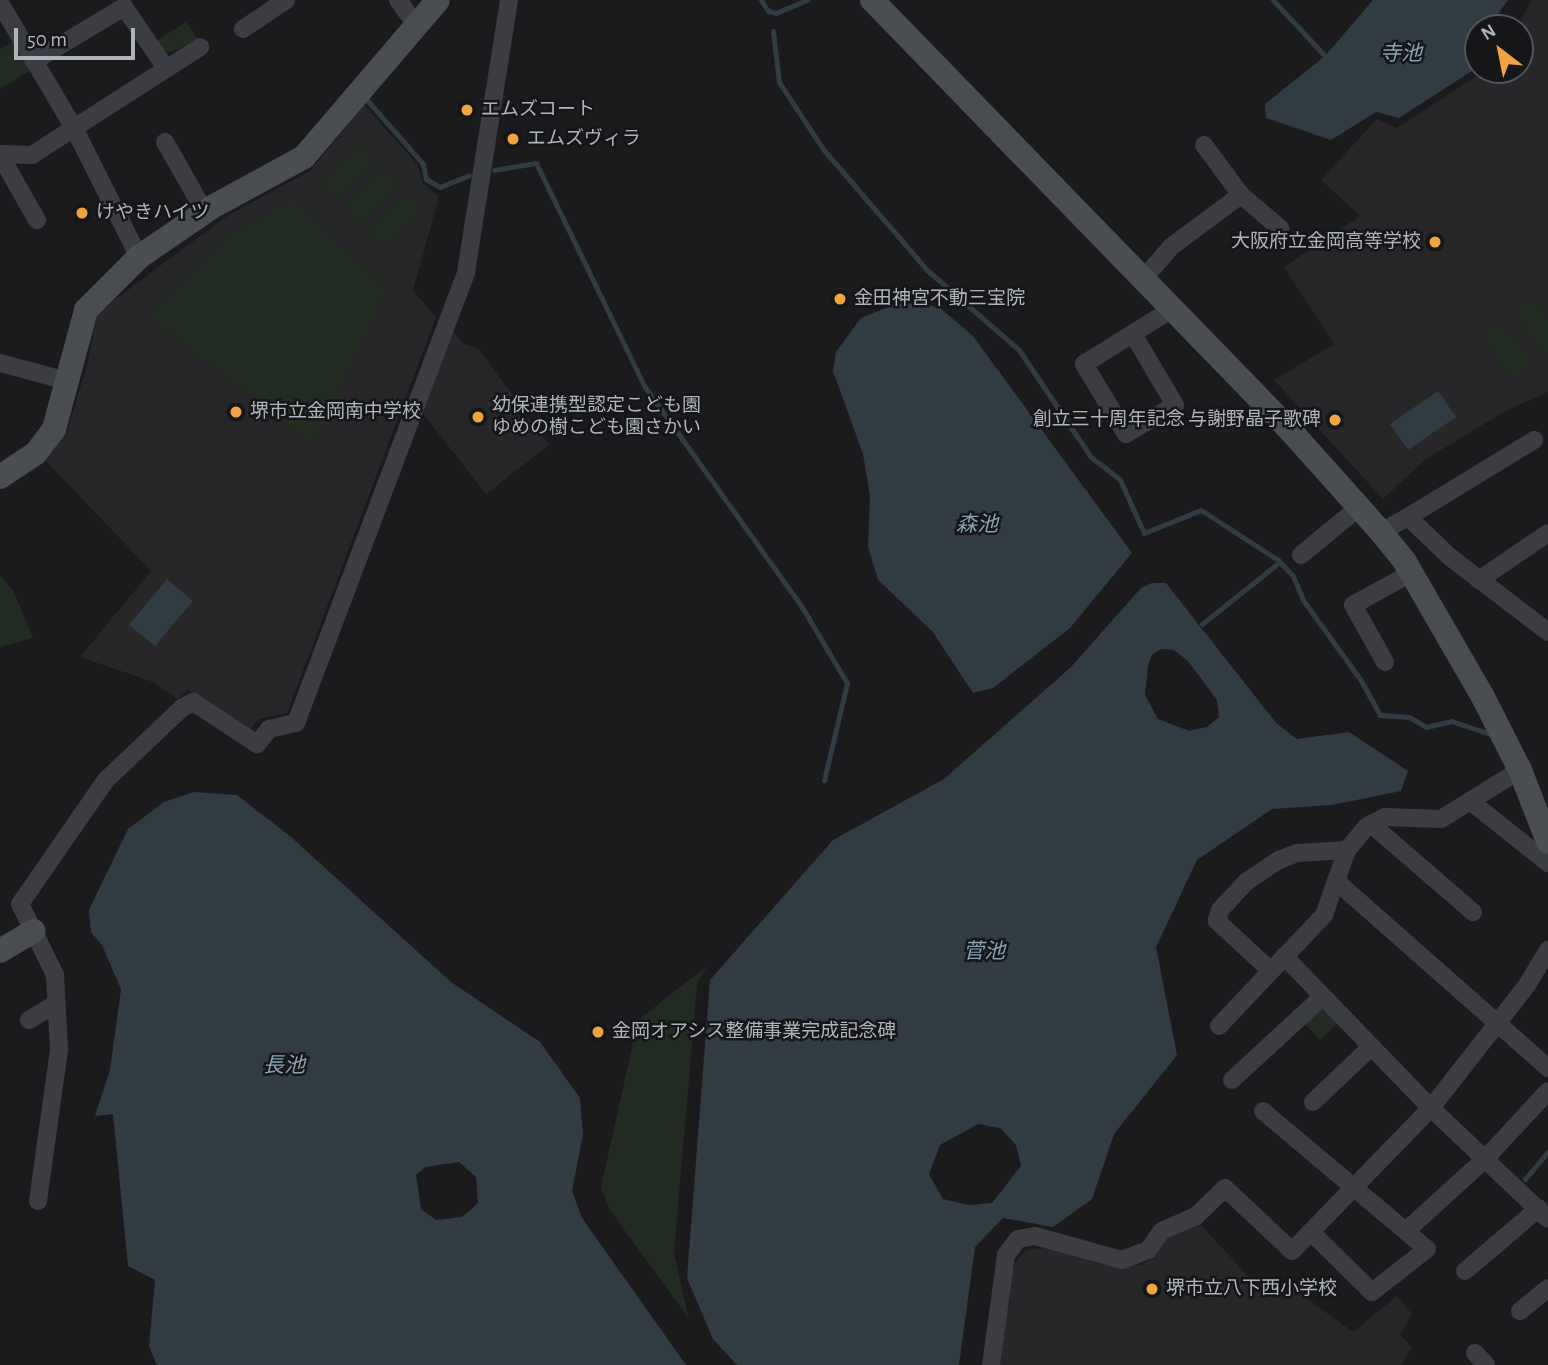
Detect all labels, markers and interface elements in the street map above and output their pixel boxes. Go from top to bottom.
scale bar [18,14,138,58]
north arrow [1464,14,1534,84]
text: N [1478,21,1499,44]
text: 50 m [27,29,67,50]
water label: 寺池 [1380,41,1422,67]
place label: エムズコート [481,99,595,121]
marker: エムズコート [459,102,475,118]
place label: エムズヴィラ [527,128,641,150]
marker: エムズヴィラ [505,131,521,147]
place label: けやきハイツ [96,202,210,224]
marker: けやきハイツ [74,205,90,221]
place label: 大阪府立金岡高等学校 [1231,231,1421,253]
marker: 大阪府立金岡高等学校 [1427,234,1443,250]
place label: 金田神宮不動三宝院 [854,288,1025,310]
marker: 金田神宮不動三宝院 [832,291,848,307]
place label: 幼保連携型認定こども園 ゆめの樹こども園さかい [492,395,701,439]
place label: 堺市立金岡南中学校 [250,401,421,423]
marker: 堺市立金岡南中学校 [228,404,244,420]
marker: 幼保連携型認定こども園 ゆめの樹こども園さかい [470,409,486,425]
place label: 創立三十周年記念 与謝野晶子歌碑 [1033,409,1321,431]
marker: 創立三十周年記念 与謝野晶子歌碑 [1327,412,1343,428]
water label: 森池 [956,512,998,538]
water label: 菅池 [963,939,1005,965]
place label: 金岡オアシス整備事業完成記念碑 [612,1021,897,1043]
marker: 金岡オアシス整備事業完成記念碑 [590,1024,606,1040]
water label: 長池 [263,1053,305,1079]
place label: 堺市立八下西小学校 [1166,1278,1337,1300]
marker: 堺市立八下西小学校 [1144,1281,1160,1297]

